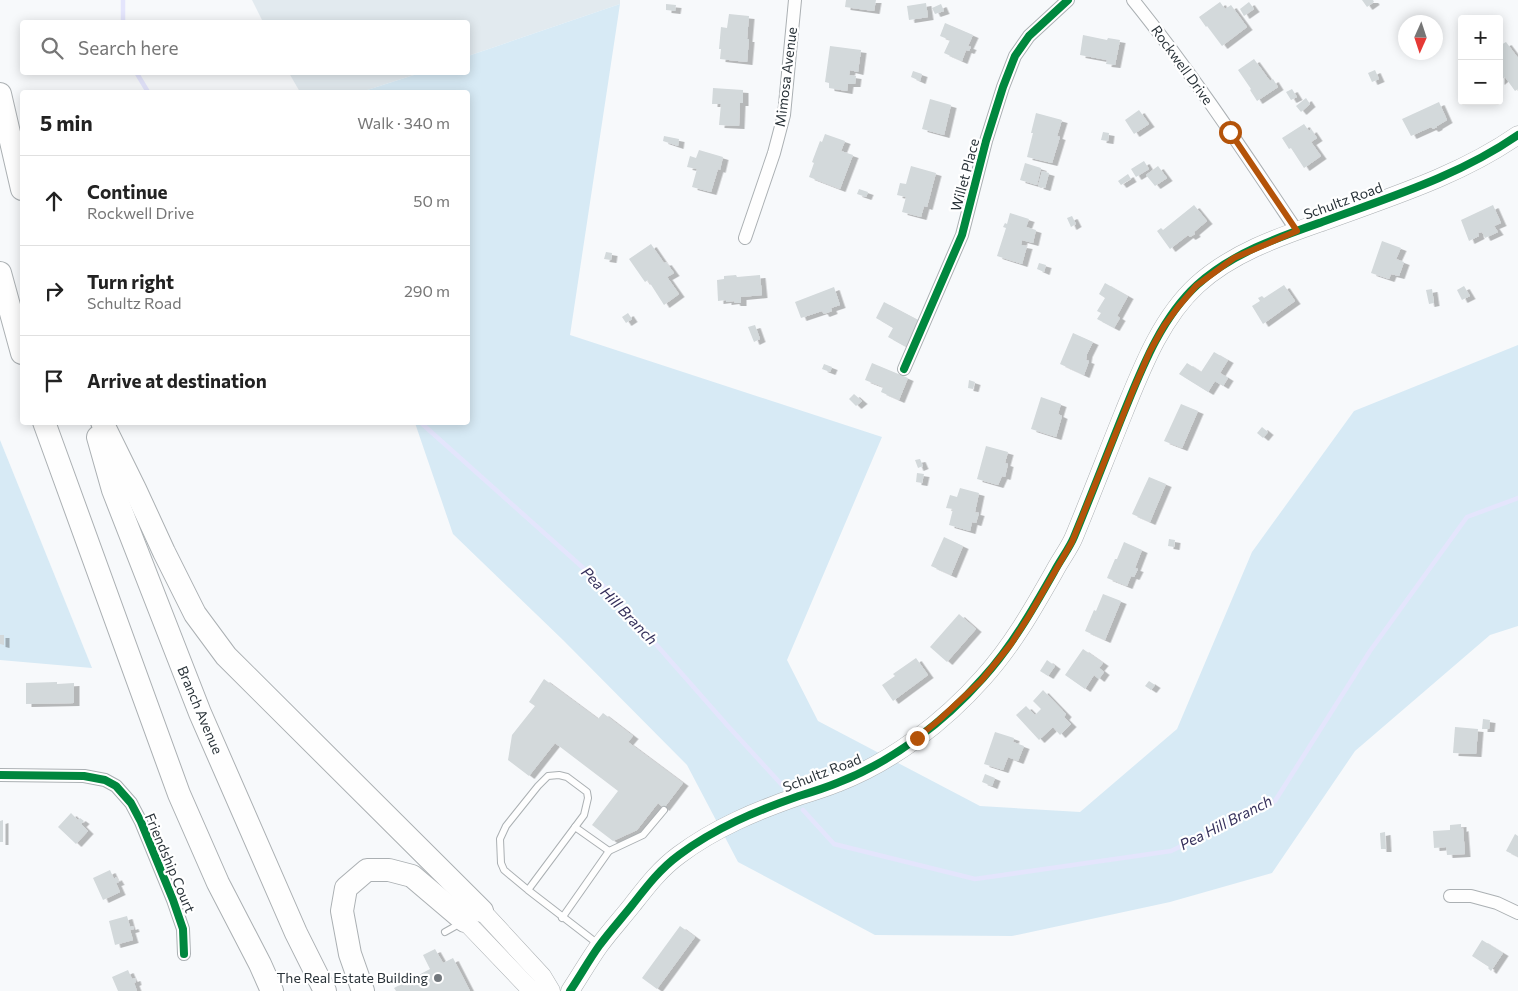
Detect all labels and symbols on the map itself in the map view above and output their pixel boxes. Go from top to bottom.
north arrow [1398,15,1443,60]
street label: Rockwell Drive [1148,22,1217,108]
street label: Mimosa Avenue [771,26,800,128]
route start [1219,121,1242,144]
street label: Willet Place [947,137,982,213]
street label: Schultz Road [1301,178,1385,223]
water label: Pea Hill Branch [578,563,661,648]
street label: Branch Avenue [174,663,227,756]
route end [906,727,929,750]
street label: Schultz Road [780,750,863,795]
water label: Pea Hill Branch [1176,791,1275,853]
street label: Friendship Court [142,810,199,915]
place label: The Real Estate Building [276,969,428,986]
marker: The Real Estate Building [432,972,444,984]

